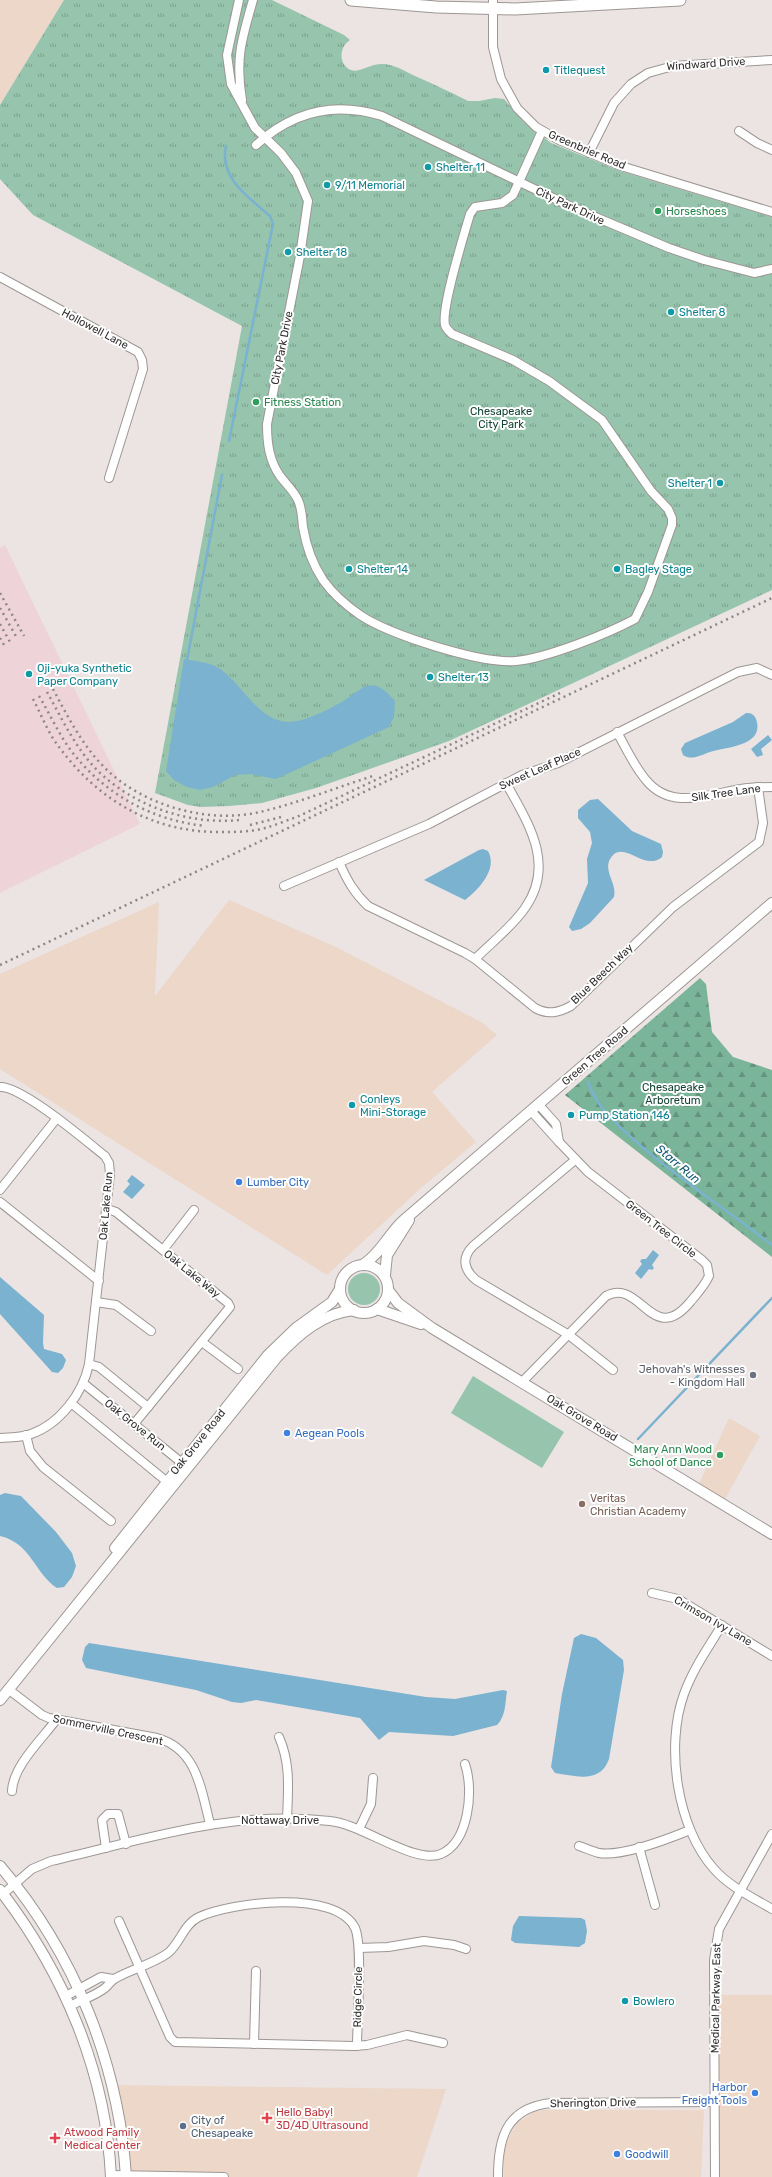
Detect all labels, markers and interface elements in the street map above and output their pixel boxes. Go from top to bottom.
street label: Windward Drive [666,55,746,73]
place label: Titlequest [554,64,606,77]
marker: Titlequest [541,65,551,75]
street label: Greenbrier Road [546,128,628,172]
place label: Shelter 11 [436,161,485,174]
marker: Shelter 11 [423,162,433,172]
place label: 9/11 Memorial [335,179,405,192]
marker: 9/11 Memorial [322,180,332,190]
street label: City Park Drive [533,184,607,228]
place label: Horseshoes [666,205,727,218]
marker: Horseshoes [653,206,663,216]
place label: Shelter 18 [296,246,347,259]
marker: Shelter 18 [283,247,293,257]
street label: Hollowell Lane [59,306,131,352]
place label: Shelter 8 [679,306,725,319]
marker: Shelter 8 [666,307,676,317]
street label: City Park Drive [268,310,296,386]
place label: Fitness Station [264,396,341,409]
marker: Fitness Station [251,397,261,407]
park label: Chesapeake City Park [470,405,532,431]
place label: Shelter 1 [668,477,712,490]
marker: Shelter 1 [715,478,725,488]
place label: Shelter 14 [357,563,408,576]
place label: Bagley Stage [625,563,692,576]
marker: Shelter 14 [344,564,354,574]
marker: Bagley Stage [612,564,622,574]
place label: Oji-yuka Synthetic Paper Company [37,662,132,688]
marker: Oji-yuka Synthetic Paper Company [24,669,34,679]
place label: Shelter 13 [438,671,489,684]
marker: Shelter 13 [425,672,435,682]
street label: Sweet Leaf Place [497,745,583,793]
street label: Silk Tree Lane [691,782,761,804]
street label: Blue Beech Way [568,941,636,1007]
street label: Green Tree Road [559,1024,631,1088]
park label: Chesapeake Arboretum [642,1081,704,1107]
place label: Conleys Mini-Storage [360,1093,426,1119]
marker: Conleys Mini-Storage [347,1100,357,1110]
place label: Pump Station 146 [579,1109,670,1122]
marker: Pump Station 146 [566,1110,576,1120]
water label: Starr Run [653,1141,703,1187]
street label: Oak Lake Run [97,1171,115,1241]
place label: Lumber City [247,1176,309,1189]
marker: Lumber City [234,1177,244,1187]
street label: Green Tree Circle [623,1197,699,1261]
street label: Oak Lake Way [161,1247,223,1301]
place label: Jehovah's Witnesses - Kingdom Hall [639,1363,745,1389]
marker: Jehovah's Witnesses - Kingdom Hall [748,1370,758,1380]
street label: Oak Grove Road [544,1392,620,1444]
street label: Oak Grove Run [102,1396,168,1454]
street label: Oak Grove Road [168,1407,228,1477]
place label: Aegean Pools [295,1427,365,1440]
marker: Aegean Pools [282,1428,292,1438]
place label: Mary Ann Wood School of Dance [629,1443,712,1469]
marker: Mary Ann Wood School of Dance [715,1450,725,1460]
place label: Veritas Christian Academy [590,1492,686,1518]
marker: Veritas Christian Academy [577,1499,587,1509]
street label: Crimson Ivy Lane [672,1593,754,1649]
street label: Sommerville Crescent [52,1712,165,1748]
street label: Nottaway Drive [241,1814,319,1827]
street label: Medical Parkway East [709,1942,723,2053]
street label: Ridge Circle [351,1966,365,2028]
place label: Bowlero [633,1995,675,2008]
marker: Bowlero [620,1996,630,2006]
place label: Harbor Freight Tools [682,2081,748,2107]
marker: Harbor Freight Tools [750,2088,760,2098]
street label: Sherington Drive [550,2096,636,2110]
place label: Hello Baby! 3D/4D Ultrasound [276,2106,368,2132]
marker: Hello Baby! 3D/4D Ultrasound [261,2112,273,2124]
place label: City of Chesapeake [191,2114,253,2140]
marker: City of Chesapeake [178,2121,188,2131]
place label: Atwood Family Medical Center [64,2126,141,2152]
marker: Atwood Family Medical Center [49,2132,61,2144]
place label: Goodwill [625,2148,669,2161]
marker: Goodwill [612,2149,622,2159]

